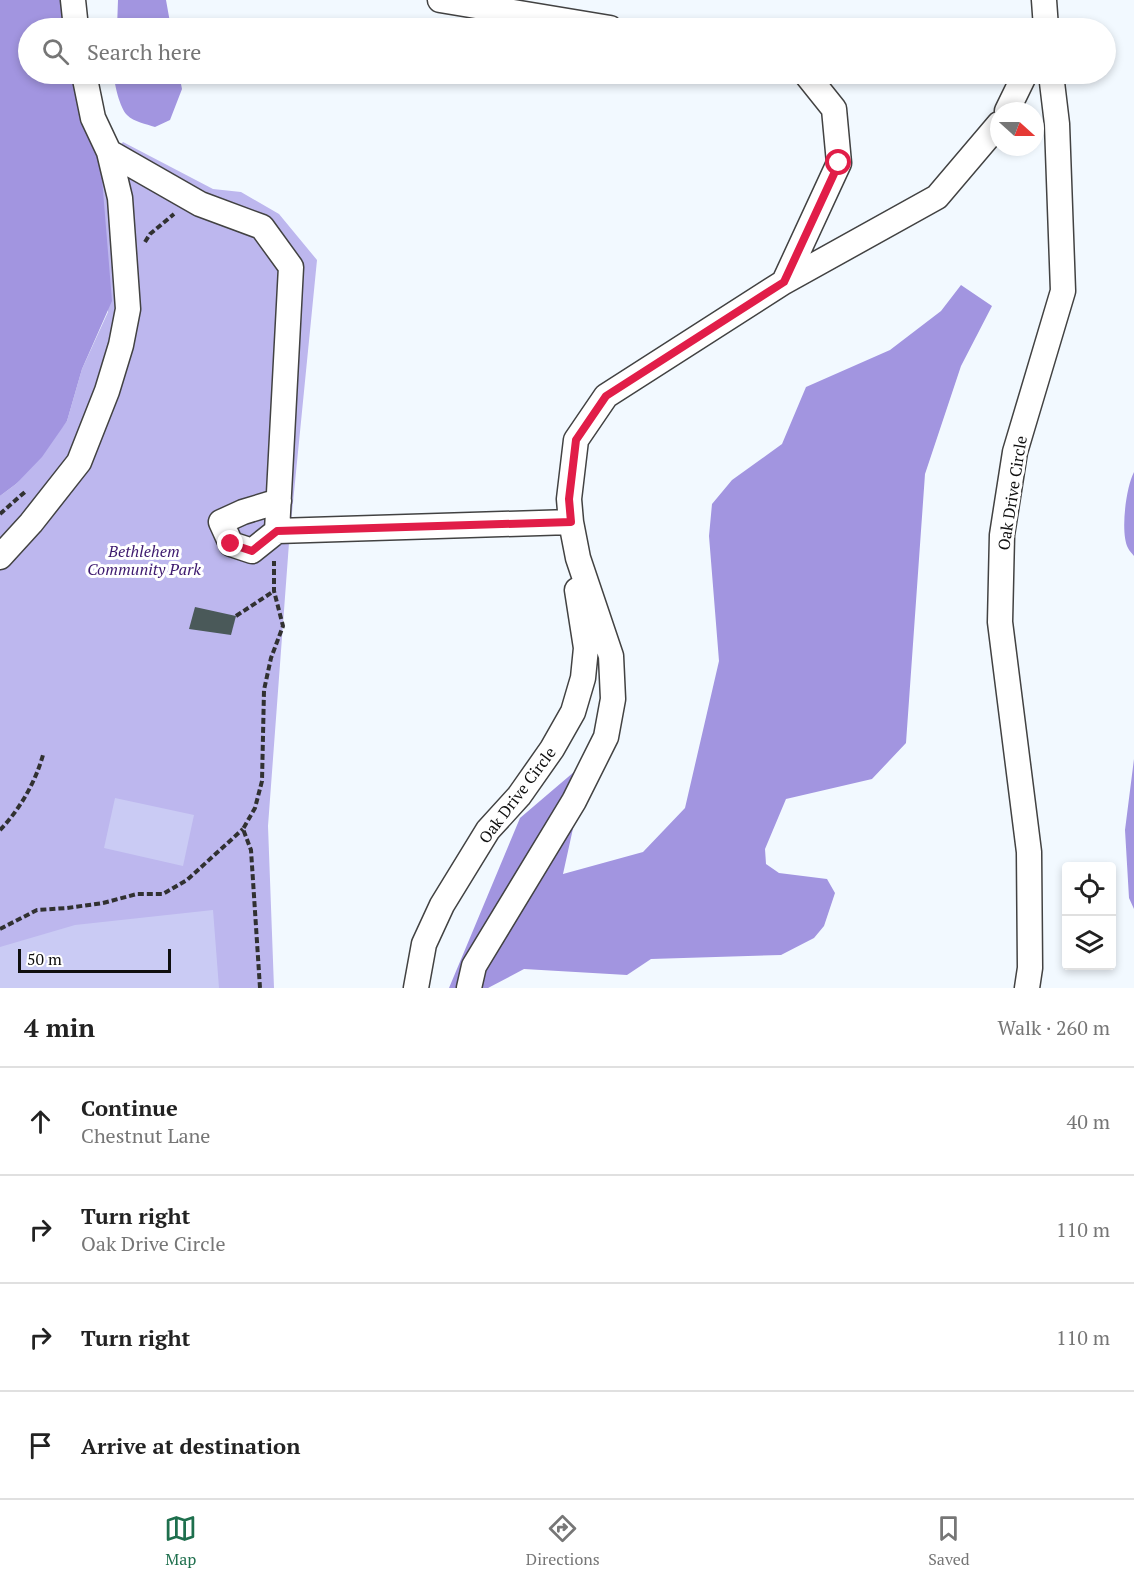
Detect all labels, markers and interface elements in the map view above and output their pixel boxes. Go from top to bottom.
search box [18,18,1116,84]
icon: search [39,35,72,68]
text: Search here [87,37,201,66]
north arrow [990,102,1044,156]
route start [825,149,851,175]
street label: Oak Drive Circle [992,434,1032,552]
route end [217,530,243,556]
park label: Bethlehem Community Park [87,540,201,580]
street label: Oak Drive Circle [473,742,561,848]
map controls [1062,862,1116,970]
button: locate [1062,862,1116,916]
button: layers [1062,916,1116,970]
scale bar [18,946,171,974]
text: 50 m [27,948,62,970]
text: 4 min [24,1010,95,1044]
text: Walk · 260 m [998,1014,1110,1041]
text: Continue [81,1093,178,1122]
icon: ahead [24,1105,57,1138]
text: 40 m [1067,1108,1110,1135]
text: Chestnut Lane [81,1122,210,1149]
text: Turn right [81,1201,190,1230]
icon: right [24,1213,57,1246]
text: 110 m [1056,1216,1110,1243]
text: Oak Drive Circle [81,1230,226,1257]
icon: right [24,1321,57,1354]
text: Turn right [81,1323,190,1352]
text: 110 m [1056,1324,1110,1351]
icon: arrive [24,1429,57,1462]
text: Arrive at destination [81,1431,300,1460]
tab: Map [164,1512,197,1570]
tab: Directions [526,1512,600,1570]
tab: Saved [928,1512,970,1570]

